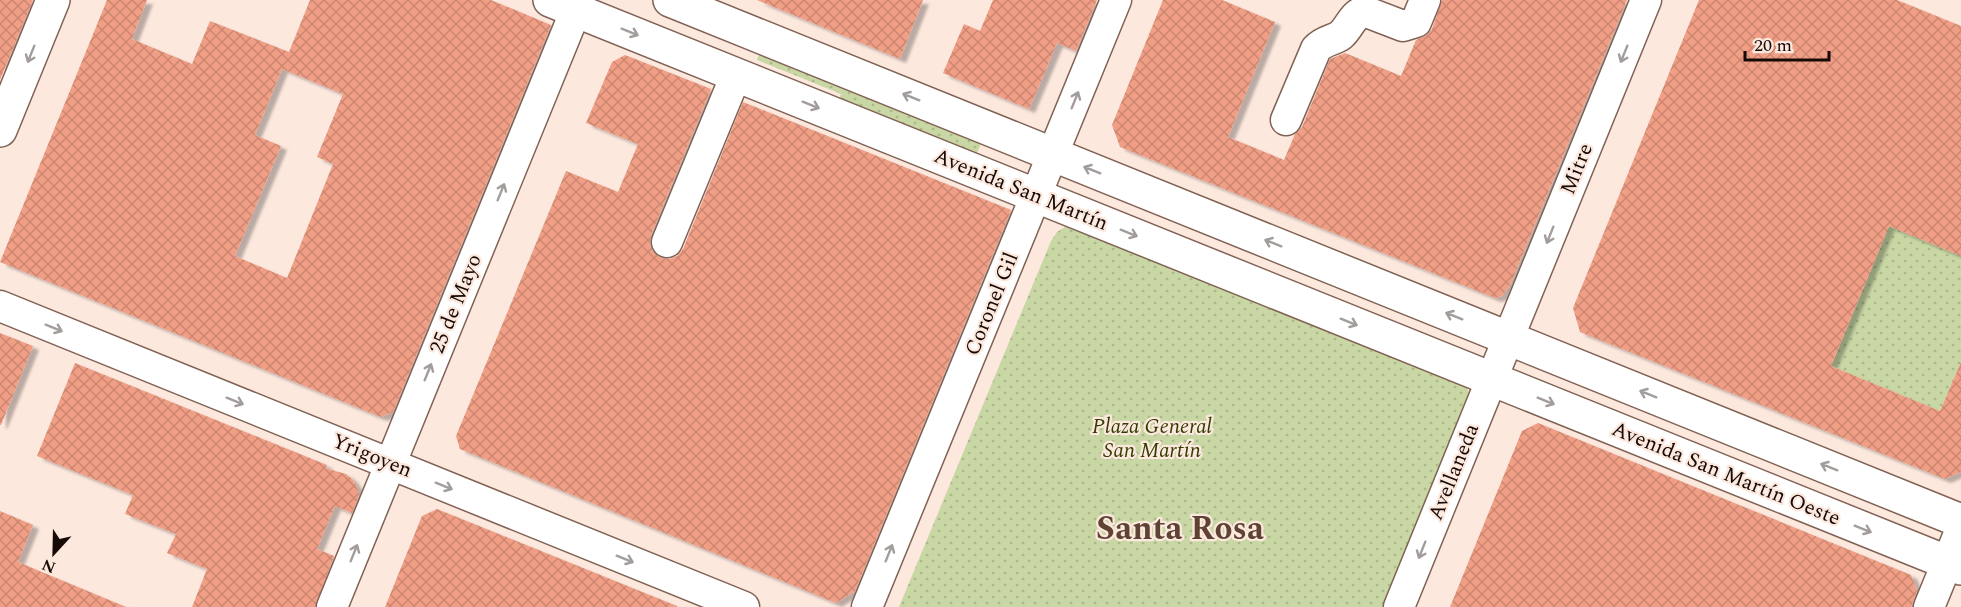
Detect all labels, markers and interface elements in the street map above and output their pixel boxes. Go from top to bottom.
scale bar [1745,24,1829,62]
one-way arrow [620,27,638,38]
text: 20 m [1754,32,1792,59]
one-way arrow [25,44,36,63]
one-way arrow [1618,44,1629,63]
one-way arrow [903,91,921,102]
one-way arrow [1070,91,1081,110]
one-way arrow [801,100,819,111]
street label: Mitre [1552,139,1602,199]
street label: Avenida San Martín [929,140,1113,240]
one-way arrow [1084,164,1102,175]
one-way arrow [496,183,507,202]
one-way arrow [1544,225,1555,243]
one-way arrow [1119,228,1138,239]
one-way arrow [1264,237,1283,248]
street label: Coronel Gil [957,247,1027,361]
street label: 25 de Mayo [421,249,491,359]
one-way arrow [1445,310,1464,321]
one-way arrow [1339,317,1358,328]
one-way arrow [44,323,63,334]
one-way arrow [423,364,434,382]
one-way arrow [1639,388,1658,399]
one-way arrow [225,396,244,407]
one-way arrow [1536,396,1555,407]
park label: Plaza General San Martín [1092,411,1213,467]
street label: Avenida San Martín Oeste [1607,413,1845,535]
street label: Avellaneda [1420,418,1488,525]
street label: Yrigoyen [327,425,417,487]
one-way arrow [1820,461,1839,472]
one-way arrow [435,481,453,492]
district label: Santa Rosa [1096,504,1264,554]
north arrow [24,523,84,583]
one-way arrow [1853,524,1872,535]
one-way arrow [1416,540,1427,559]
one-way arrow [349,544,360,563]
one-way arrow [884,544,895,563]
text: N [38,552,59,580]
one-way arrow [615,554,634,565]

